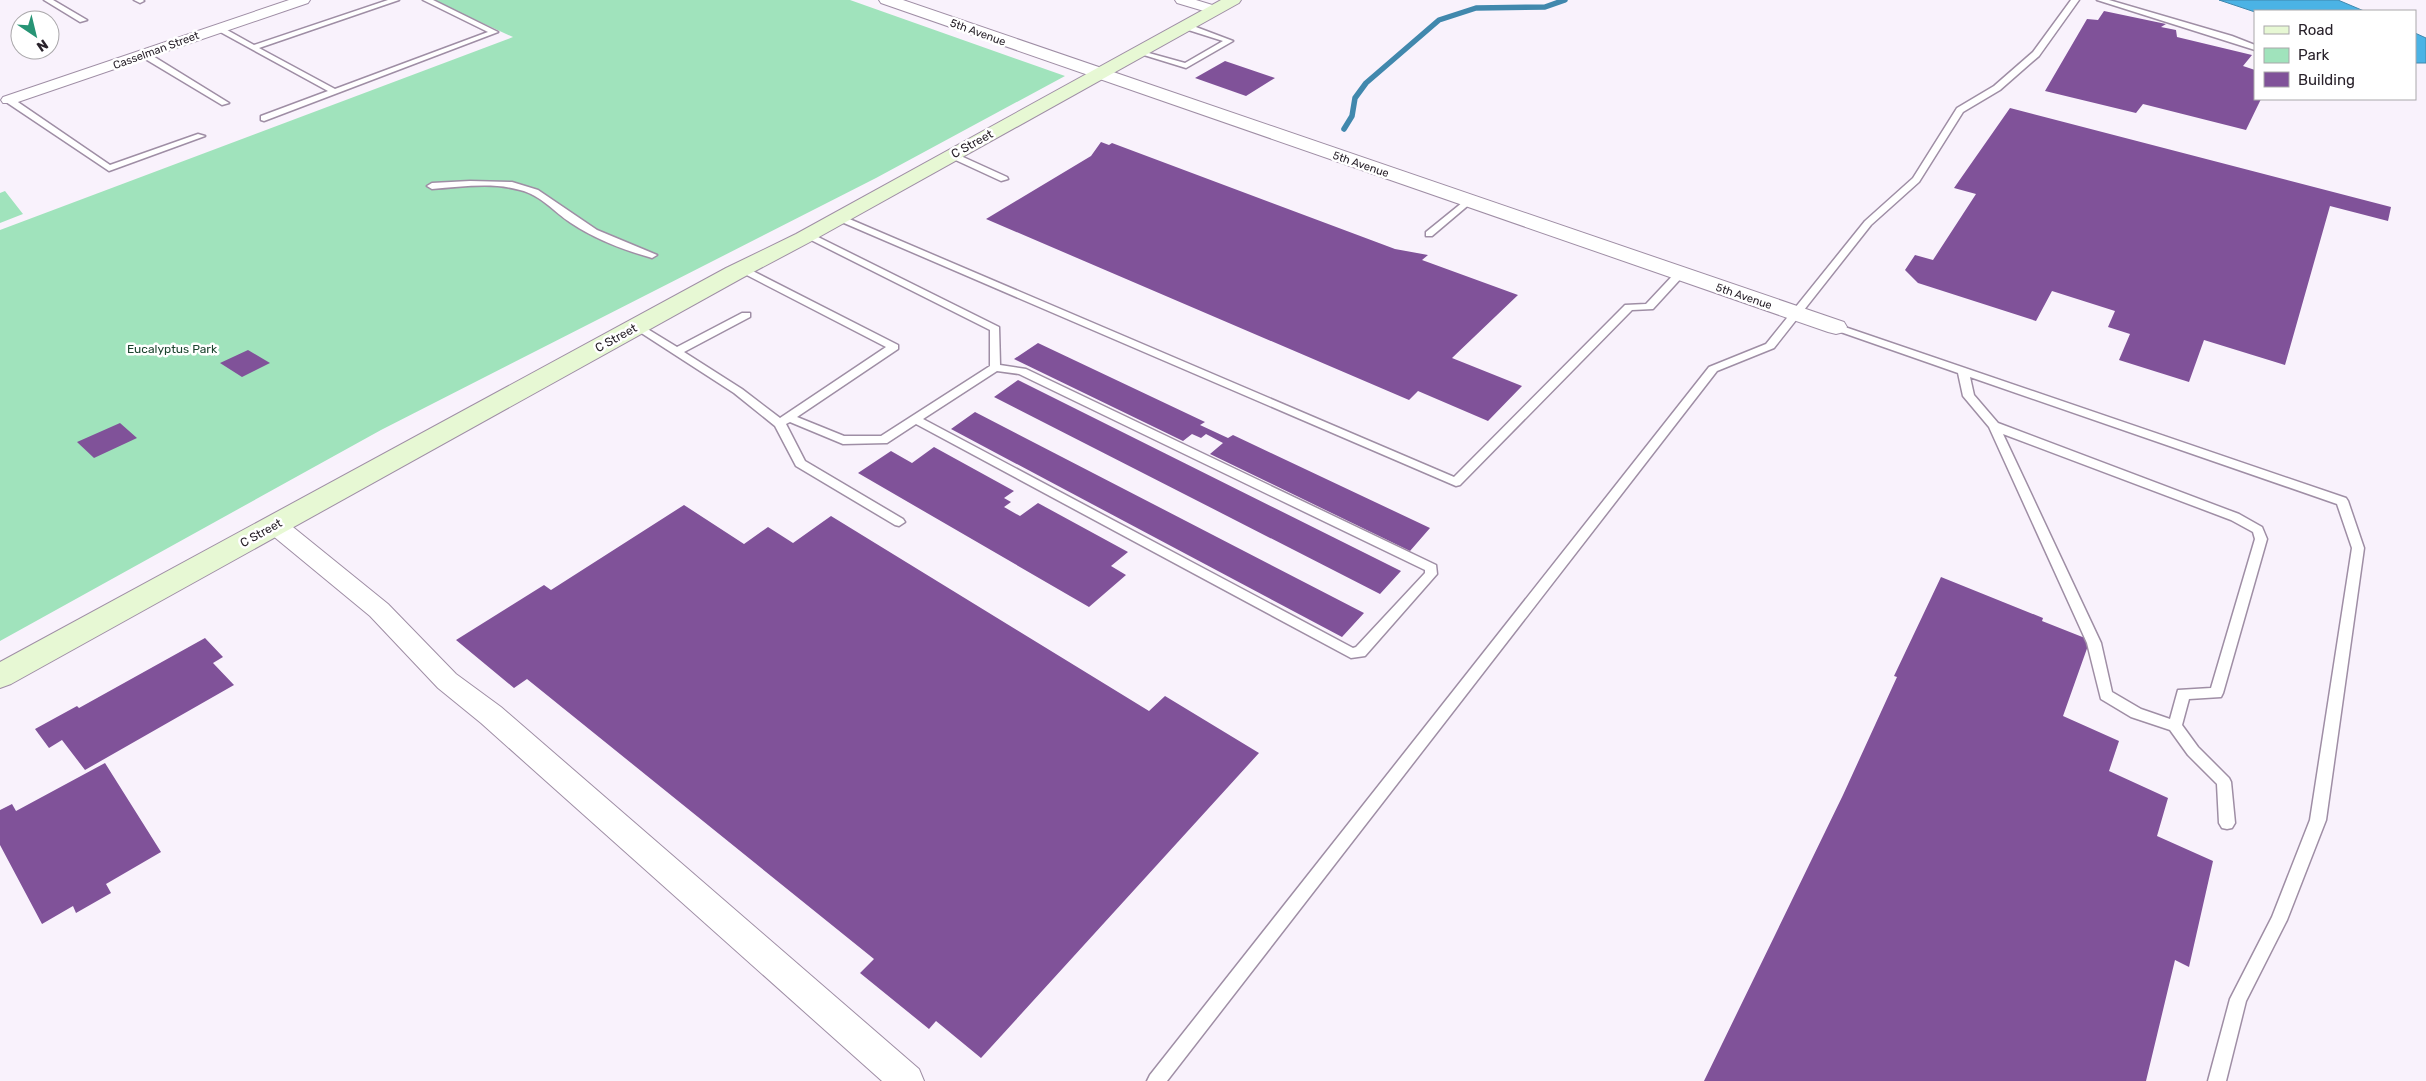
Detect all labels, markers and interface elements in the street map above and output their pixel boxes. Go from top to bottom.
north arrow [10,10,60,60]
legend [2254,10,2416,100]
street label: 5th Avenue [948,16,1008,49]
text: Road [2298,21,2334,39]
street label: Casselman Street [111,29,202,72]
text: N [33,35,51,55]
text: Park [2298,46,2329,64]
text: Building [2298,71,2355,89]
street label: C Street [949,127,996,161]
street label: 5th Avenue [1331,149,1391,180]
street label: 5th Avenue [1714,281,1774,312]
street label: C Street [593,321,640,355]
park label: Eucalyptus Park [127,342,218,356]
street label: C Street [238,516,285,550]

